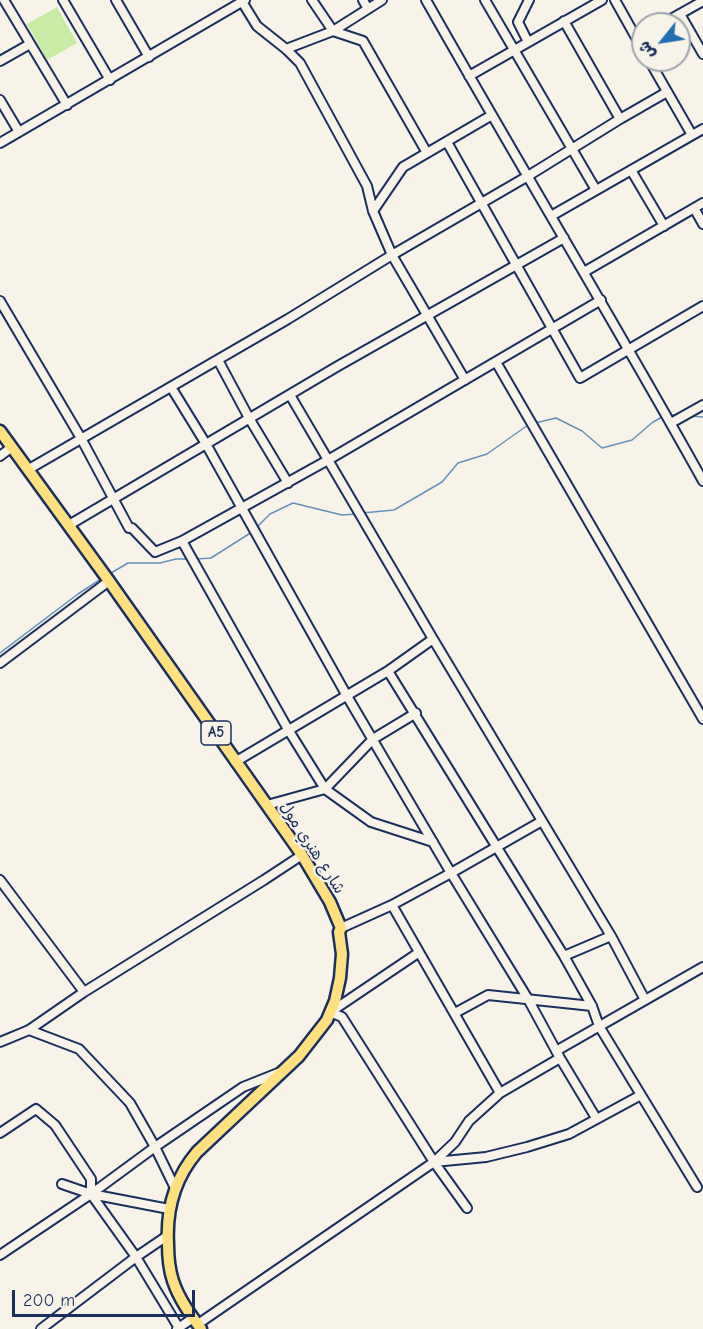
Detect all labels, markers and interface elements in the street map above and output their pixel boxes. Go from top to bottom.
north arrow [631,12,691,72]
text: ش [635,38,659,62]
road number: A5 [201,721,231,745]
street label: شارع هنري مول [275,798,349,898]
scale bar [15,1278,198,1316]
text: 200 m [23,1290,75,1311]

